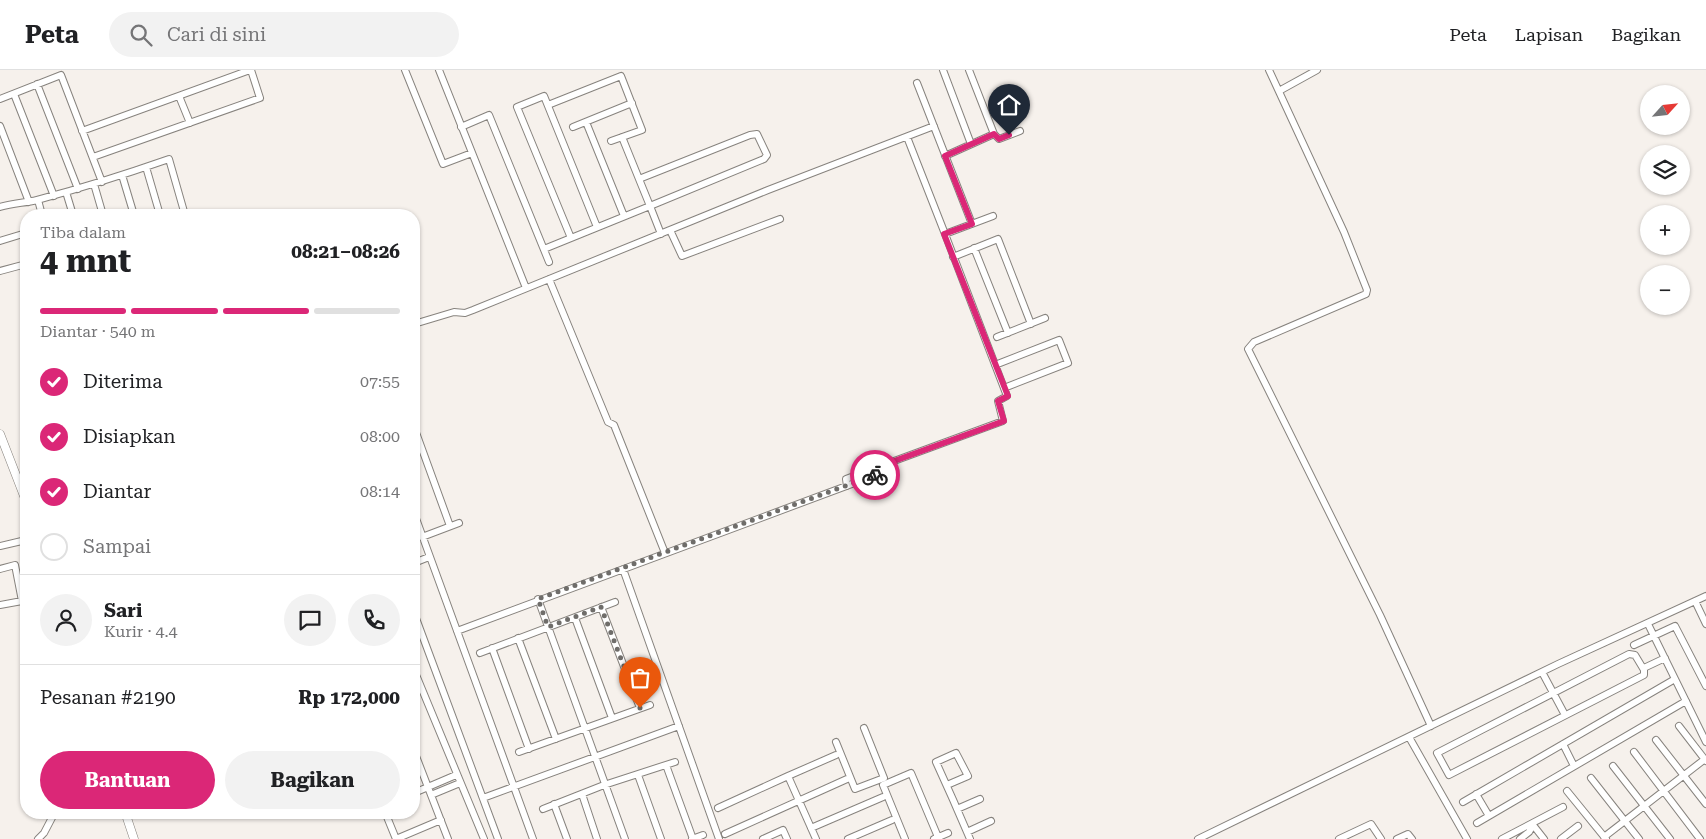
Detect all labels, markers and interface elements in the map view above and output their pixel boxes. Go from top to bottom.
search box [109,12,459,57]
text: Peta [25,21,79,49]
icon: search [127,21,155,49]
text: Cari di sini [167,23,266,46]
text: Peta [1449,24,1487,45]
text: Lapisan [1515,24,1583,45]
text: Bagikan [1611,24,1681,45]
pin [988,84,1030,135]
north arrow [1640,85,1690,135]
map controls [1640,85,1690,315]
icon: home [995,91,1023,119]
button: layers [1640,145,1690,195]
button: + [1640,205,1690,255]
text: Tiba dalam [40,223,126,242]
text: 08:21–08:26 [291,240,400,263]
text: 4 mnt [40,242,131,280]
button: − [1640,265,1690,315]
text: Diantar · 540 m [40,322,155,341]
icon: check [40,368,68,396]
text: Diterima [83,370,163,393]
text: 07:55 [360,372,400,391]
icon: check [40,423,68,451]
text: Disiapkan [83,425,176,448]
text: 08:00 [360,427,400,446]
courier [850,450,900,500]
icon: bike [861,461,889,489]
icon: check [40,478,68,506]
text: Diantar [83,480,151,503]
text: 08:14 [360,482,400,501]
text: Sampai [83,535,151,558]
button: person [40,594,92,646]
button: chat [284,594,336,646]
button: phone [348,594,400,646]
text: Sari [104,599,142,622]
text: Kurir · 4.4 [104,622,178,641]
pin [619,657,661,708]
icon: bag [626,664,654,692]
text: Pesanan #2190 [40,686,176,709]
text: Rp 172,000 [298,686,400,709]
button: Bantuan [40,751,215,809]
button: Bagikan [225,751,400,809]

